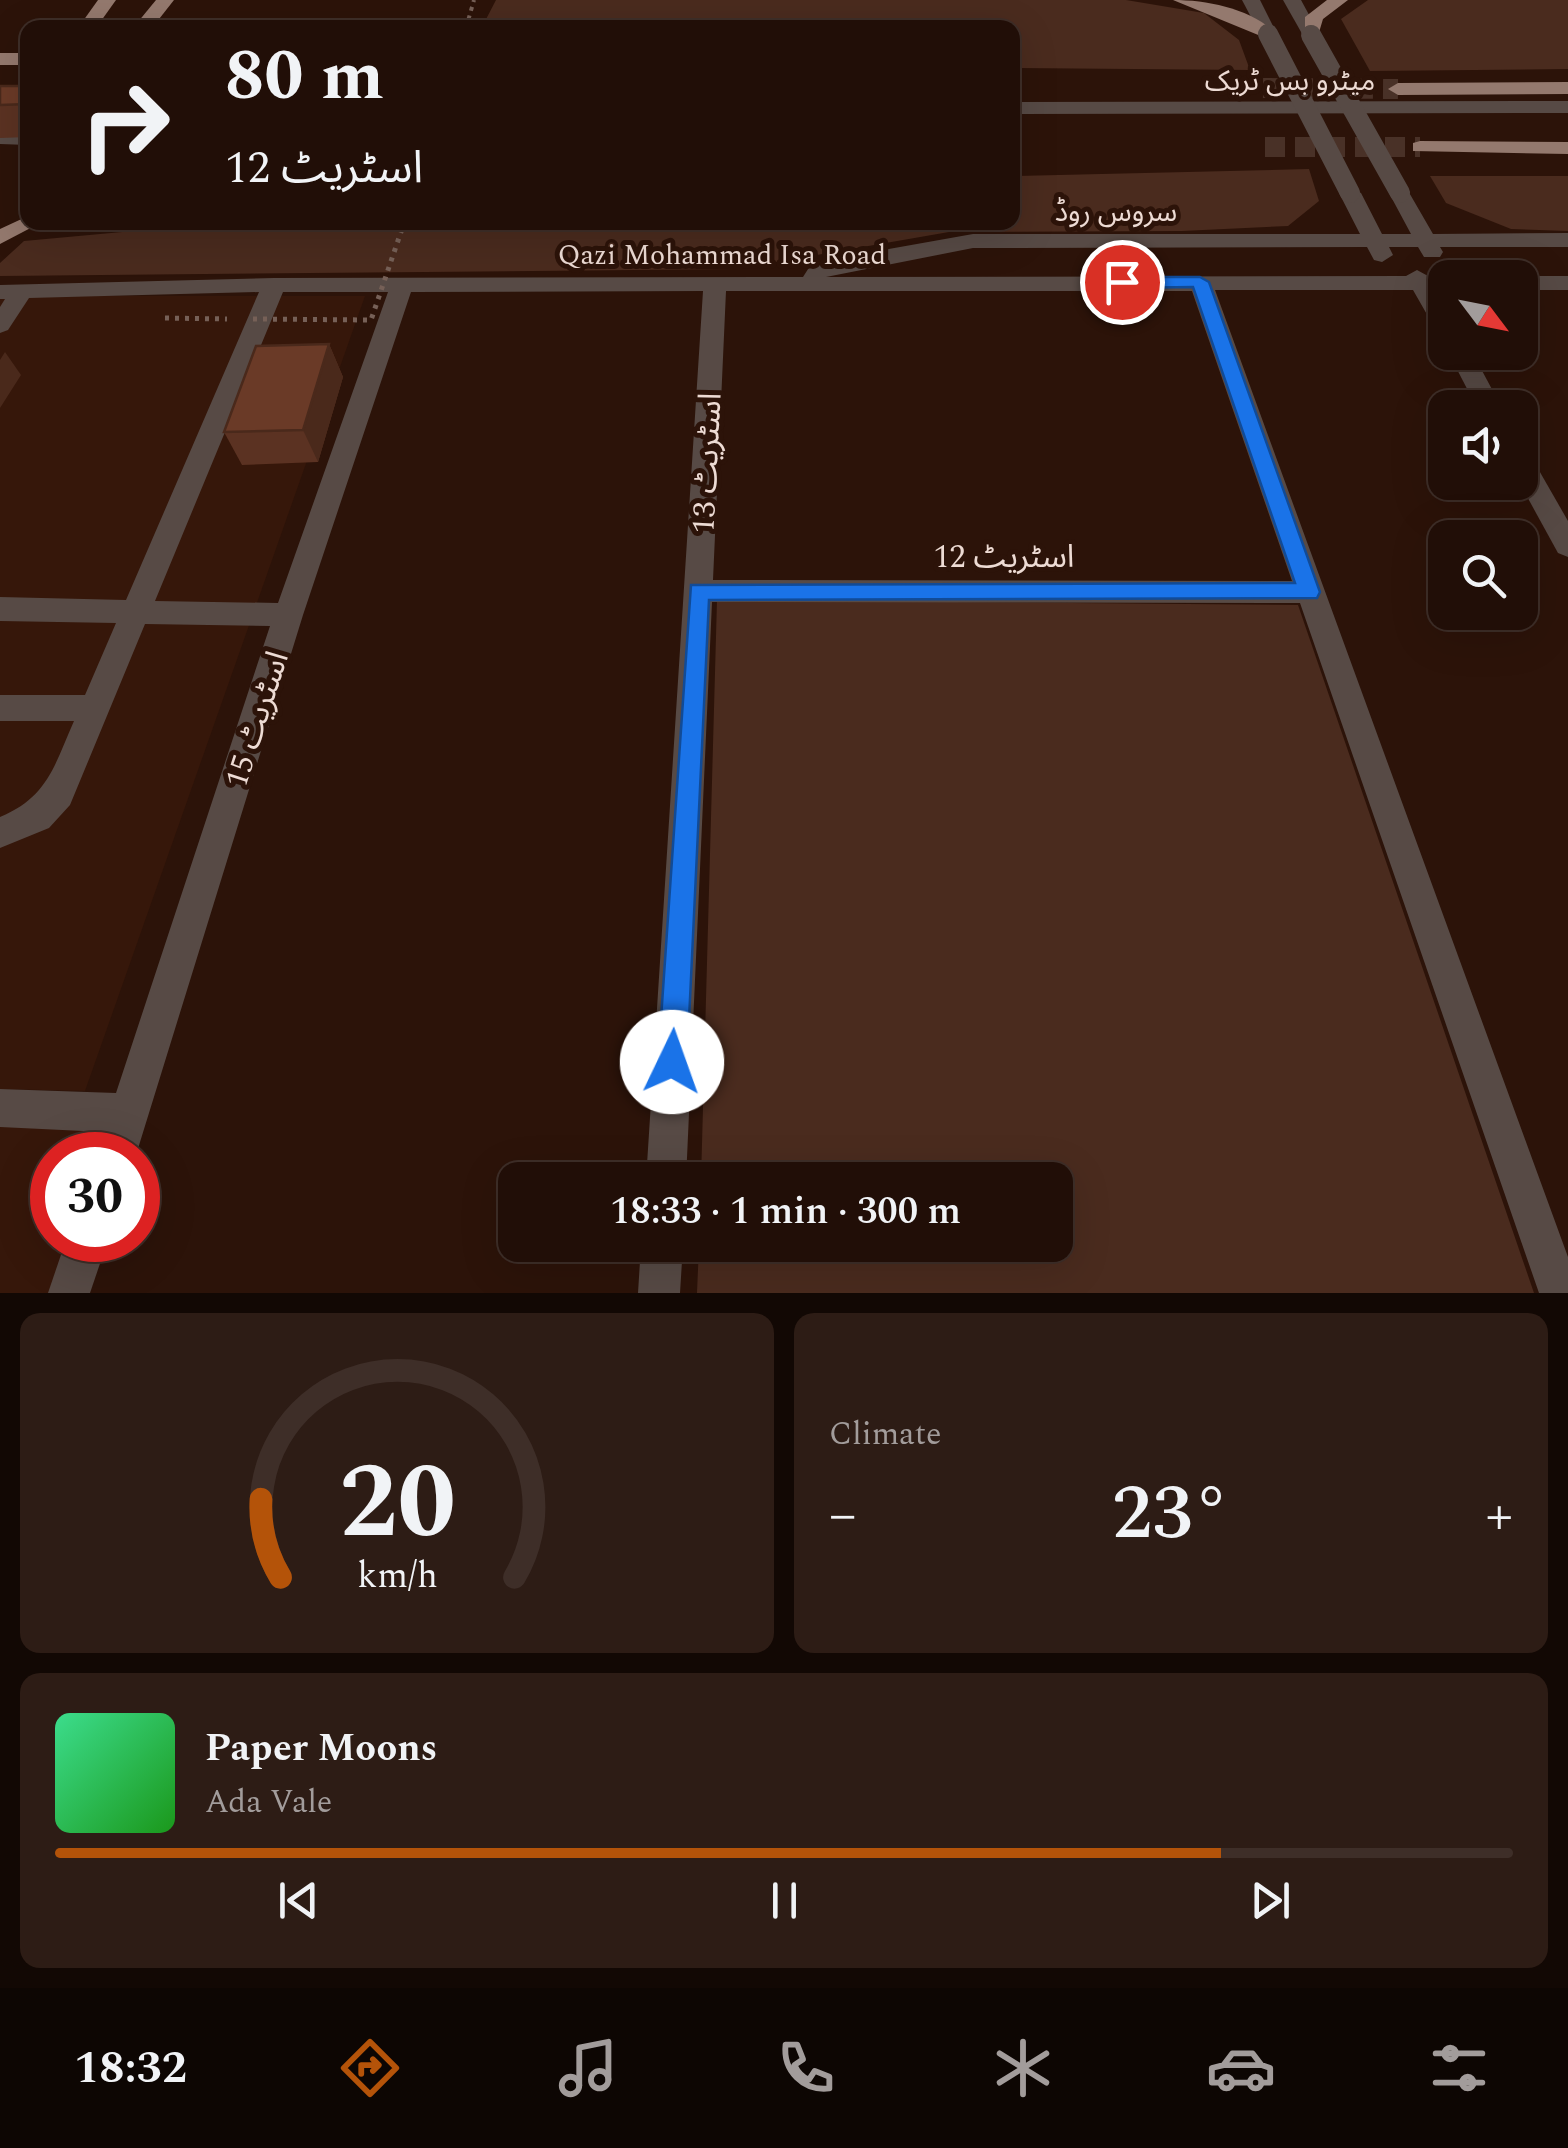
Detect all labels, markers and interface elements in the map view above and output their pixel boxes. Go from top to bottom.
text: 80 m [225,24,384,130]
icon: right [60,60,190,190]
street label: میٹرو بس ٹریک [1205,60,1375,103]
text: اسٹریٹ 12 [225,134,423,203]
street label: سروس روڈ [1055,191,1177,234]
street label: Qazi Mohammad Isa Road [558,234,886,277]
pin [1080,240,1165,325]
icon: arrive [1095,255,1150,310]
north arrow [1428,260,1538,370]
map controls [1428,260,1538,630]
button: sound [1428,390,1538,500]
street label: اسٹریٹ 13 [679,391,736,535]
button: search [1428,520,1538,630]
street label: اسٹریٹ 12 [934,533,1074,582]
street label: اسٹریٹ 15 [212,645,303,794]
position arrow [620,1010,724,1114]
speed limit sign: 30 [30,1132,160,1262]
text: 18:33 · 1 min · 300 m [610,1183,961,1241]
text: Climate [829,1410,941,1459]
text: 20 [339,1425,455,1583]
text: 23° [1112,1458,1230,1572]
text: − [829,1474,857,1557]
text: + [1485,1474,1513,1557]
text: km/h [357,1549,437,1604]
text: Paper Moons [205,1720,437,1778]
text: Ada Vale [205,1778,332,1827]
icon: previous [271,1873,326,1928]
icon: pause [757,1873,812,1928]
icon: next [1243,1873,1298,1928]
icon: directions [335,2033,405,2103]
icon: music [553,2033,623,2103]
icon: phone [771,2033,841,2103]
icon: climate [988,2033,1058,2103]
icon: car [1206,2033,1276,2103]
icon: filters [1424,2033,1494,2103]
text: 18:32 [74,2034,187,2103]

